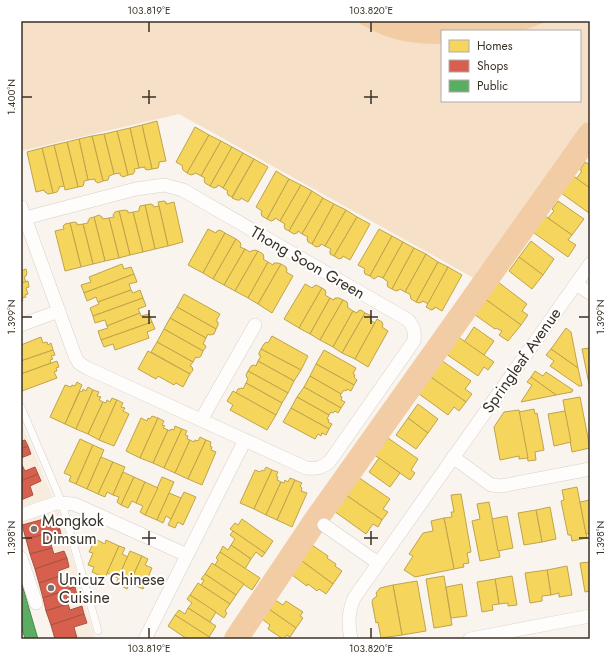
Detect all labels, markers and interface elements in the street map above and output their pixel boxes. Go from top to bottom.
text: 103.819°E [128,3,170,18]
text: 103.820°E [349,3,393,18]
legend [441,30,581,102]
text: Homes [477,37,513,55]
text: Shops [477,57,508,75]
text: Public [477,77,508,95]
text: 1.400°N [4,79,19,115]
street label: Thong Soon Green [246,220,369,305]
text: 1.399°N [4,299,19,335]
text: 1.399°N [593,299,608,335]
street label: Springleaf Avenue [476,303,566,418]
place label: Mongkok Dimsum [42,509,105,550]
text: 1.398°N [4,521,19,555]
text: 1.398°N [593,521,608,555]
marker: Mongkok Dimsum [29,524,39,534]
place label: Unicuz Chinese Cuisine [59,568,165,609]
marker: Unicuz Chinese Cuisine [46,583,56,593]
text: 103.819°E [128,641,170,656]
text: 103.820°E [349,641,393,656]

